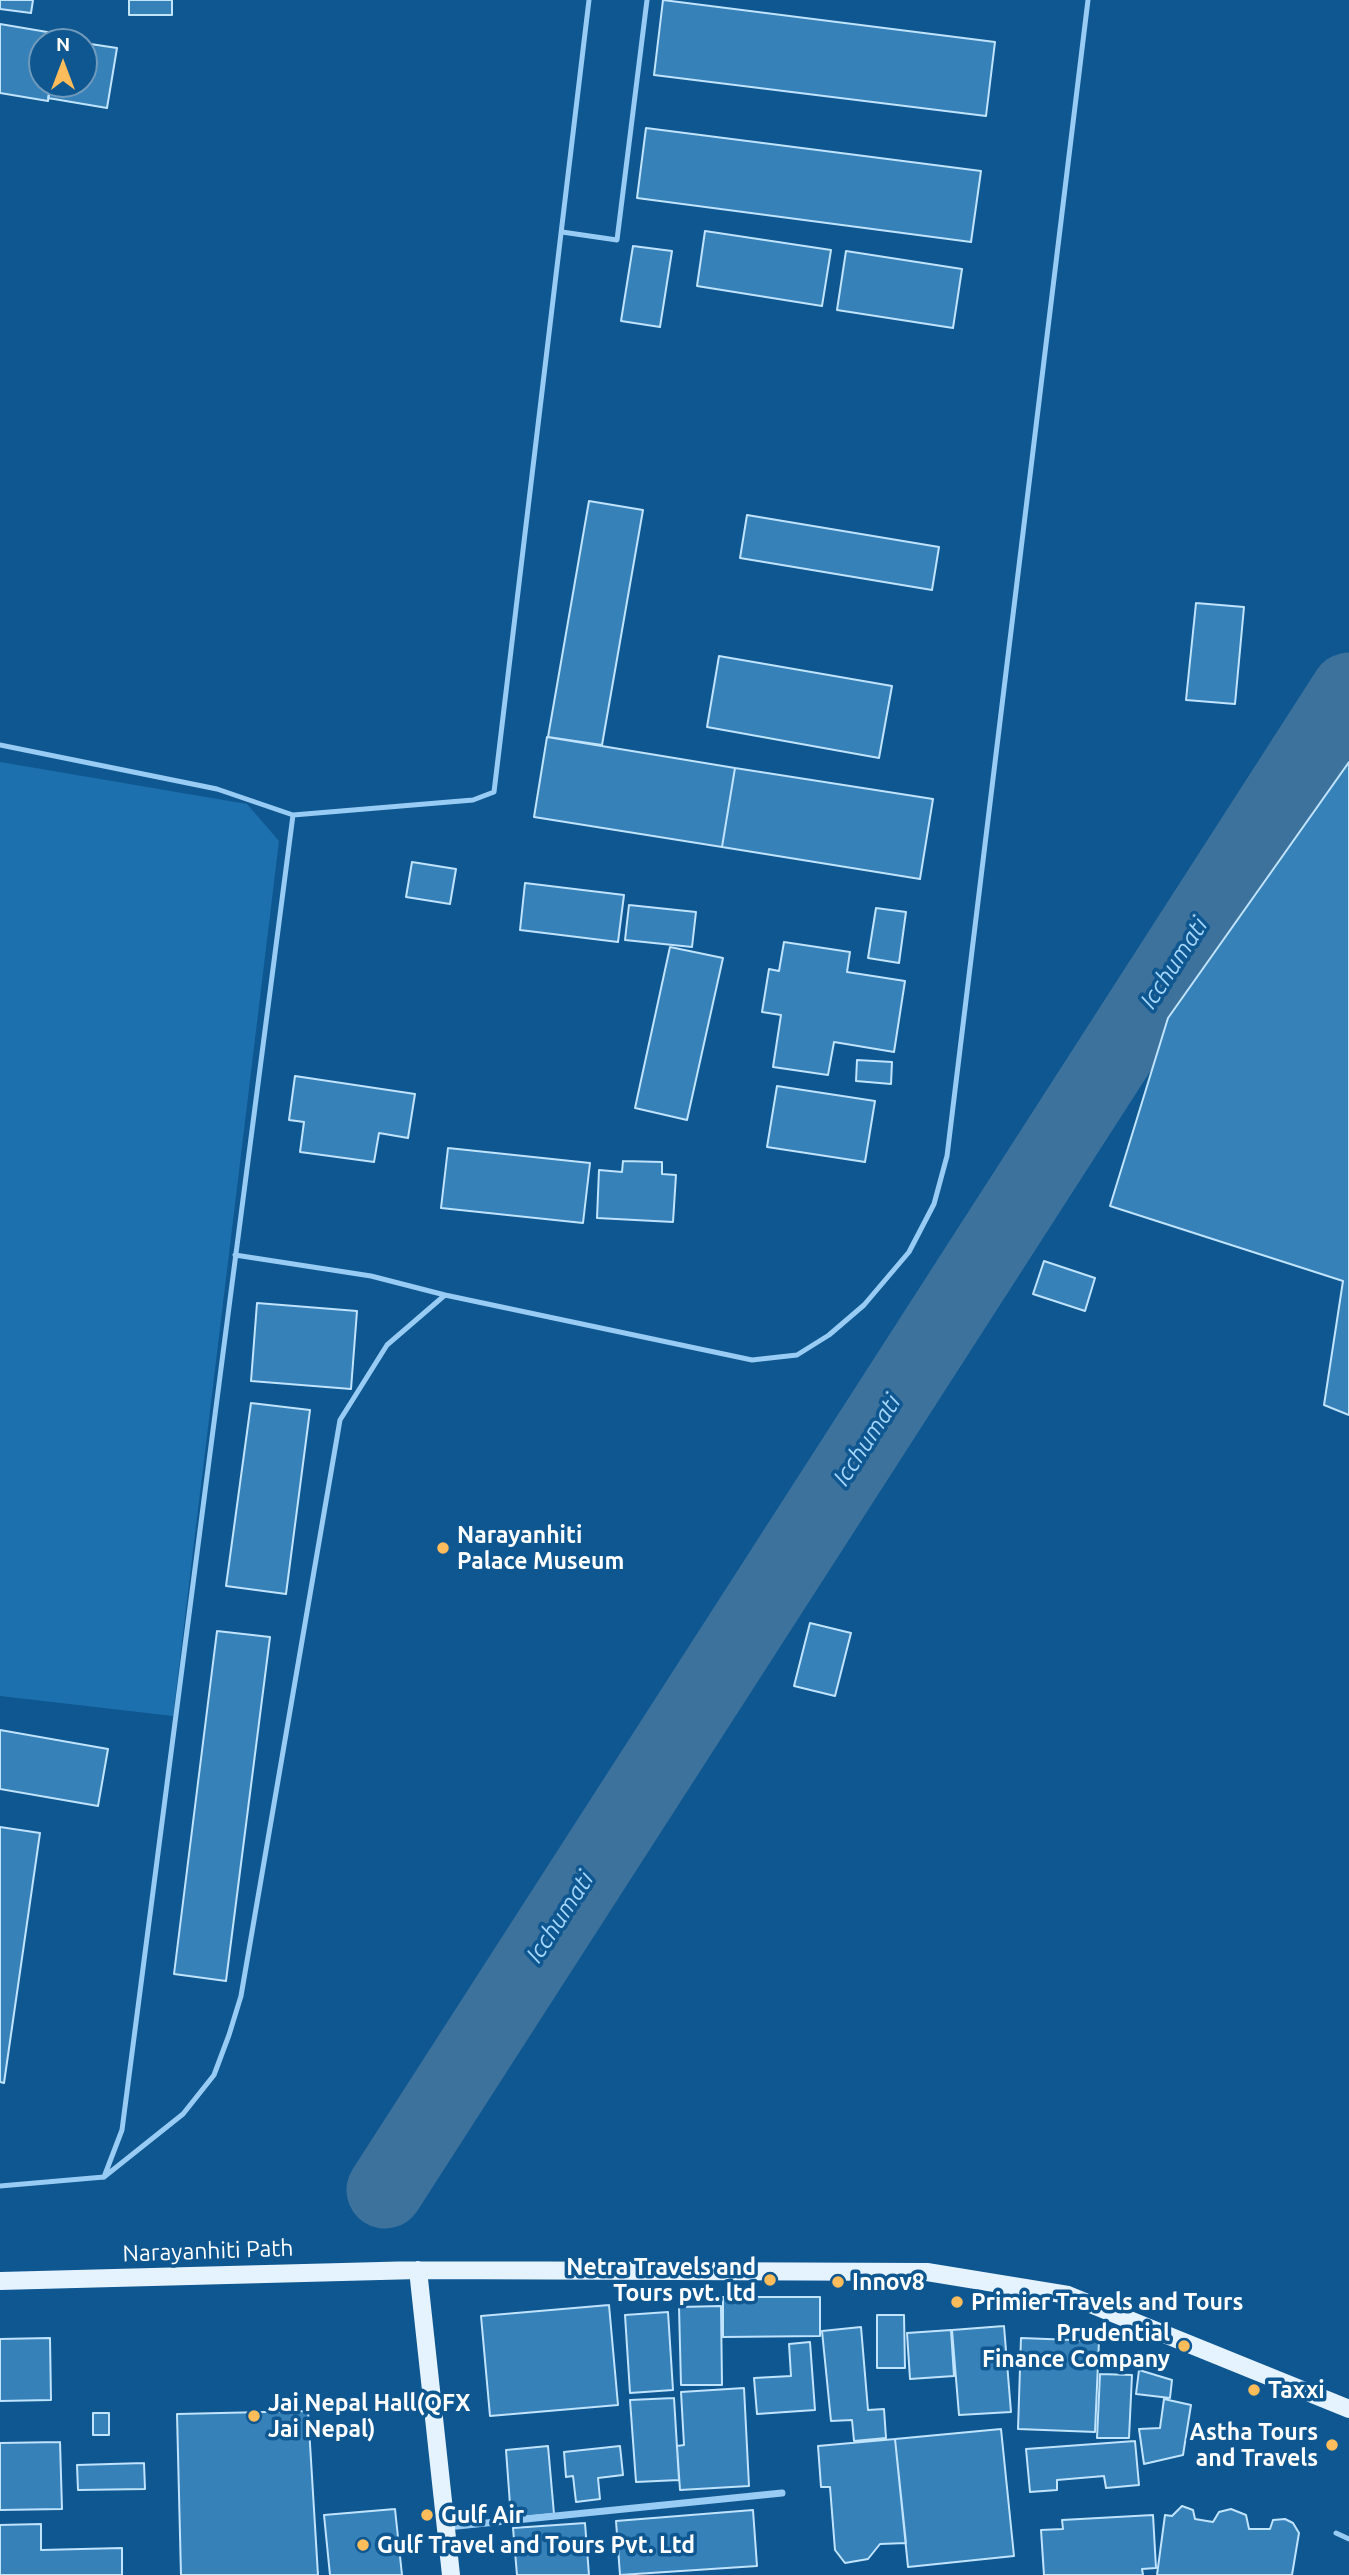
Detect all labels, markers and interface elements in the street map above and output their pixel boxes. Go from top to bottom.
north arrow [28,28,98,98]
text: N [56,33,70,55]
water label: Icchumati [1134,912,1214,1014]
water label: Icchumati [827,1389,907,1491]
place label: Narayanhiti Palace Museum [457,1521,624,1575]
marker: Narayanhiti Palace Museum [435,1540,451,1556]
water label: Icchumati [520,1866,600,1968]
street label: Narayanhiti Path [122,2234,294,2268]
place label: Netra Travels and Tours pvt. ltd [566,2253,756,2307]
place label: Innov8 [852,2268,925,2296]
marker: Netra Travels and Tours pvt. ltd [762,2272,778,2288]
marker: Innov8 [830,2274,846,2290]
place label: Primier Travels and Tours [971,2288,1243,2316]
marker: Primier Travels and Tours [949,2294,965,2310]
place label: Prudential Finance Company [982,2319,1170,2373]
marker: Prudential Finance Company [1176,2338,1192,2354]
place label: Taxxi [1268,2376,1325,2404]
marker: Taxxi [1246,2382,1262,2398]
place label: Jai Nepal Hall(QFX Jai Nepal) [268,2389,470,2443]
marker: Jai Nepal Hall(QFX Jai Nepal) [246,2408,262,2424]
place label: Astha Tours and Travels [1190,2418,1318,2472]
marker: Astha Tours and Travels [1324,2437,1340,2453]
place label: Gulf Air [441,2501,524,2529]
marker: Gulf Air [419,2507,435,2523]
place label: Gulf Travel and Tours Pvt. Ltd [377,2531,695,2559]
marker: Gulf Travel and Tours Pvt. Ltd [355,2537,371,2553]

